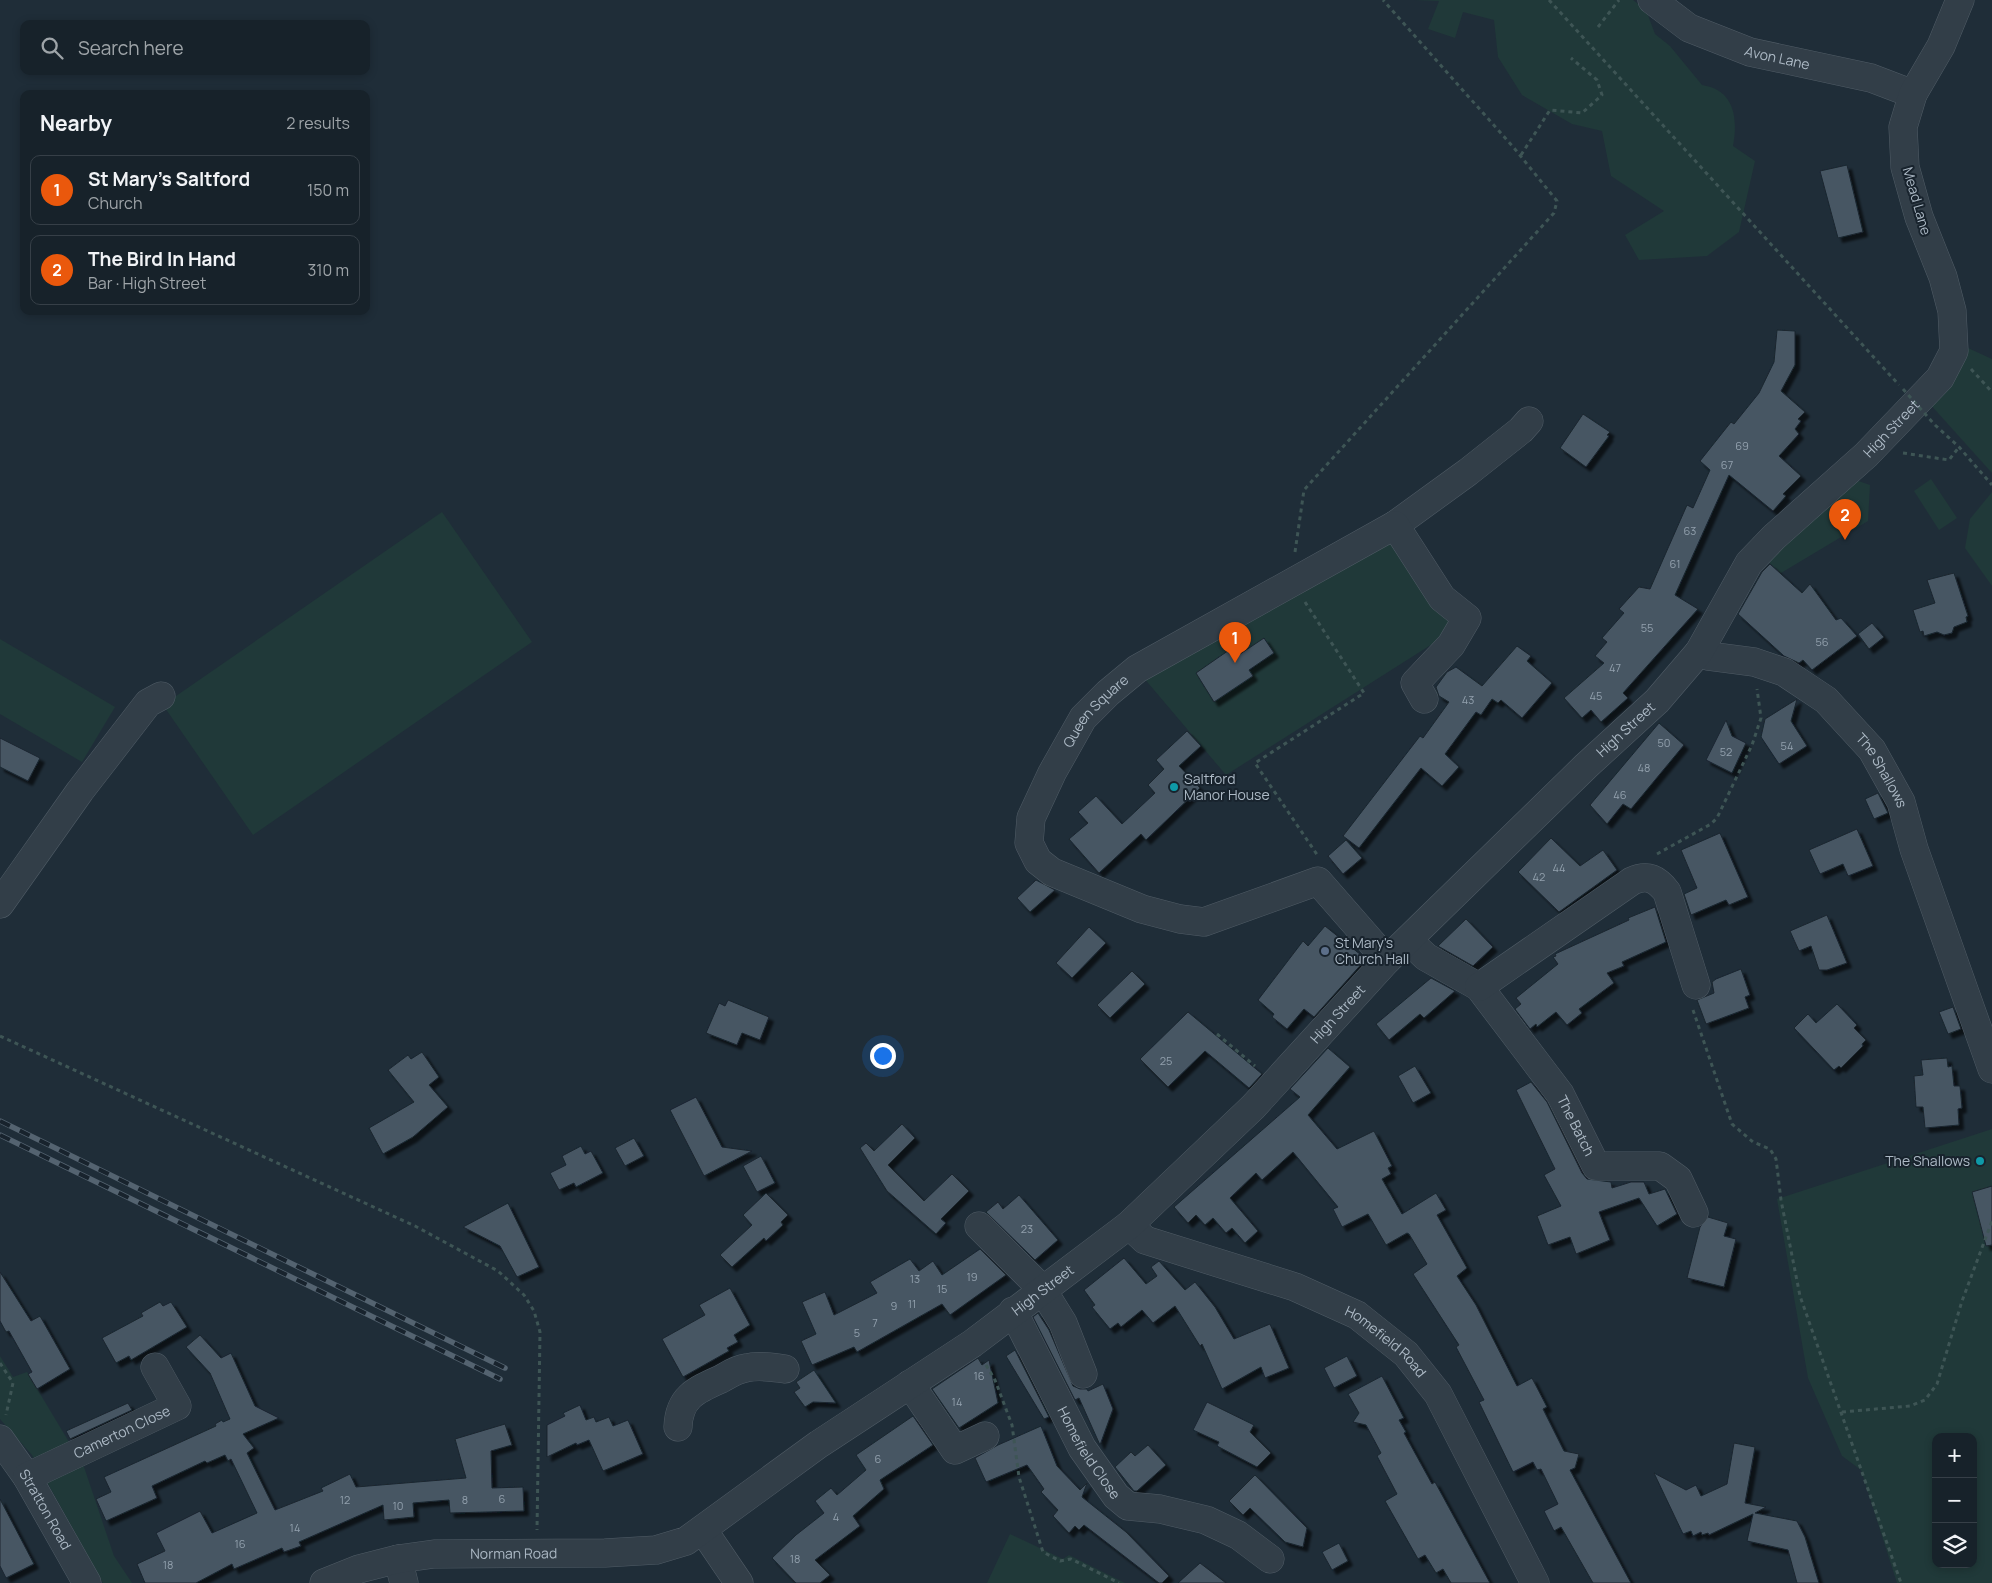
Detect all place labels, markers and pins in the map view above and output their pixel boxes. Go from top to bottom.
pin: 2 [1829,499,1861,540]
pin: 1 [1219,622,1251,663]
place label: Saltford Manor House [1184,769,1270,804]
marker: Saltford Manor House [1168,781,1180,793]
place label: St Mary's Church Hall [1335,933,1409,968]
marker: St Mary's Church Hall [1319,945,1331,957]
place label: The Shallows [1885,1151,1970,1170]
marker: The Shallows [1974,1155,1986,1167]

